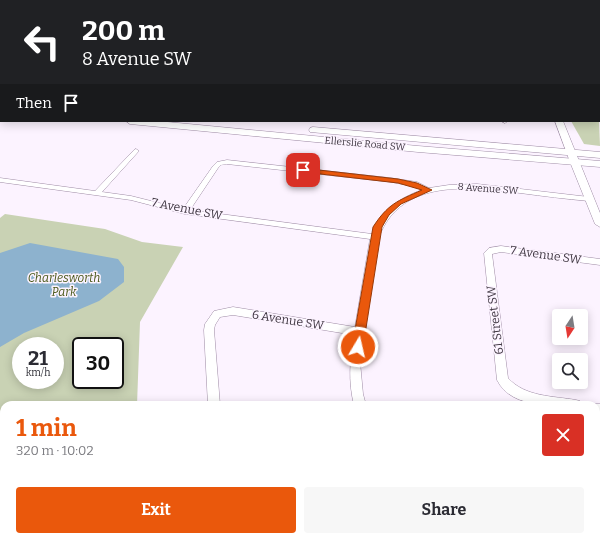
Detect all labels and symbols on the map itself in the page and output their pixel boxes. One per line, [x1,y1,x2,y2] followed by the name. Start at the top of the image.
[324,134,407,154] street label: Ellerslie Road SW
[286,153,320,187] pin
[457,181,520,197] street label: 8 Avenue SW
[150,195,224,223] street label: 7 Avenue SW
[509,243,583,267] street label: 7 Avenue SW
[28,271,100,299] park label: Charlesworth Park
[484,284,506,355] street label: 61 Street SW
[251,307,326,333] street label: 6 Avenue SW
[552,309,588,345] north arrow
[337,326,379,368] position arrow
[72,337,124,389] speed limit sign: 30

